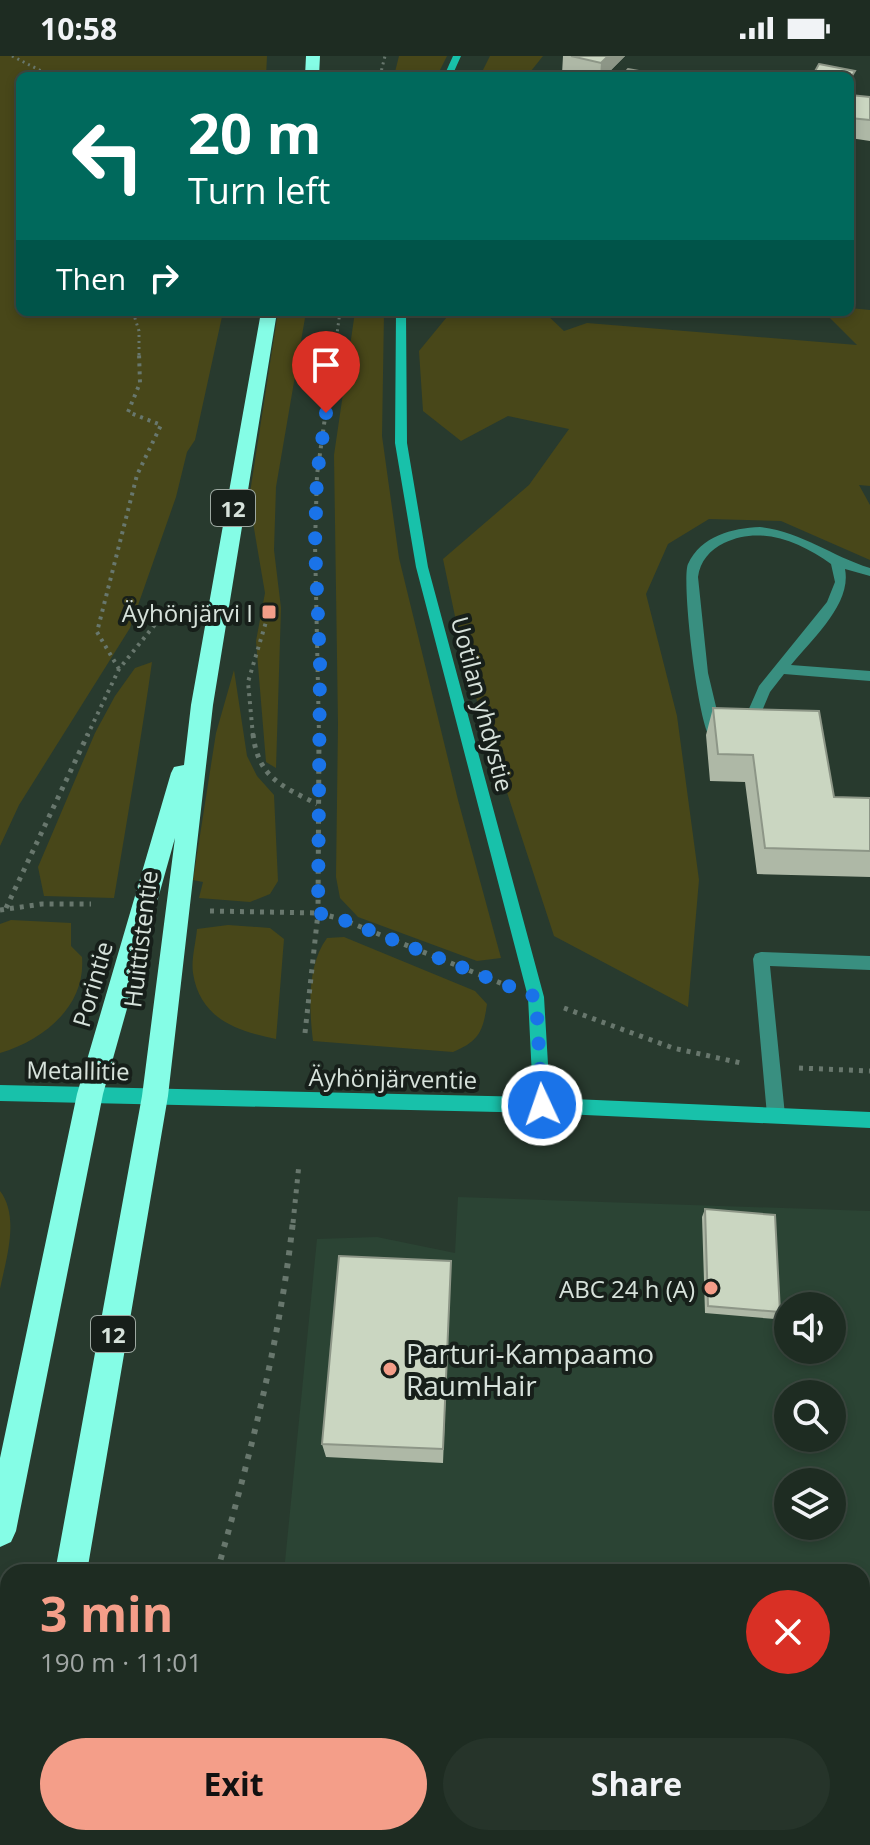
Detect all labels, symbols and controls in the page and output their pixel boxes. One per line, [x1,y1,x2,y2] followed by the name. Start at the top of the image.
[40,8,117,49] text: 10:58
[188,94,322,170] text: 20 m
[56,104,160,208] icon: left
[188,166,330,215] text: Turn left
[142,256,186,300] icon: right
[56,258,126,299] text: Then
[292,331,360,413] pin
[304,343,348,387] icon: arrive
[211,490,255,526] road number: 12
[122,596,253,629] place label: Äyhönjärvi I
[260,603,278,621] marker: Äyhönjärvi I
[444,613,522,795] street label: Uotilan yhdystie
[115,869,165,1009] street label: Huittistentie
[64,937,120,1031] street label: Porintie
[26,1053,130,1087] street label: Metallitie
[308,1060,478,1096] street label: Äyhönjärventie
[500,1063,584,1147] position arrow
[559,1272,695,1305] place label: ABC 24 h (A)
[702,1279,720,1297] marker: ABC 24 h (A)
[774,1292,846,1540] map controls
[774,1292,846,1364] button: sound
[91,1316,135,1352] road number: 12
[406,1334,654,1404] place label: Parturi-Kampaamo RaumHair
[381,1360,399,1378] marker: Parturi-Kampaamo RaumHair
[774,1380,846,1452] button: search
[774,1468,846,1540] button: layers
[40,1581,173,1646] text: 3 min
[746,1590,830,1674] button: close
[40,1644,202,1680] text: 190 m · 11:01
[40,1738,427,1830] button: Exit
[443,1738,830,1830] button: Share

